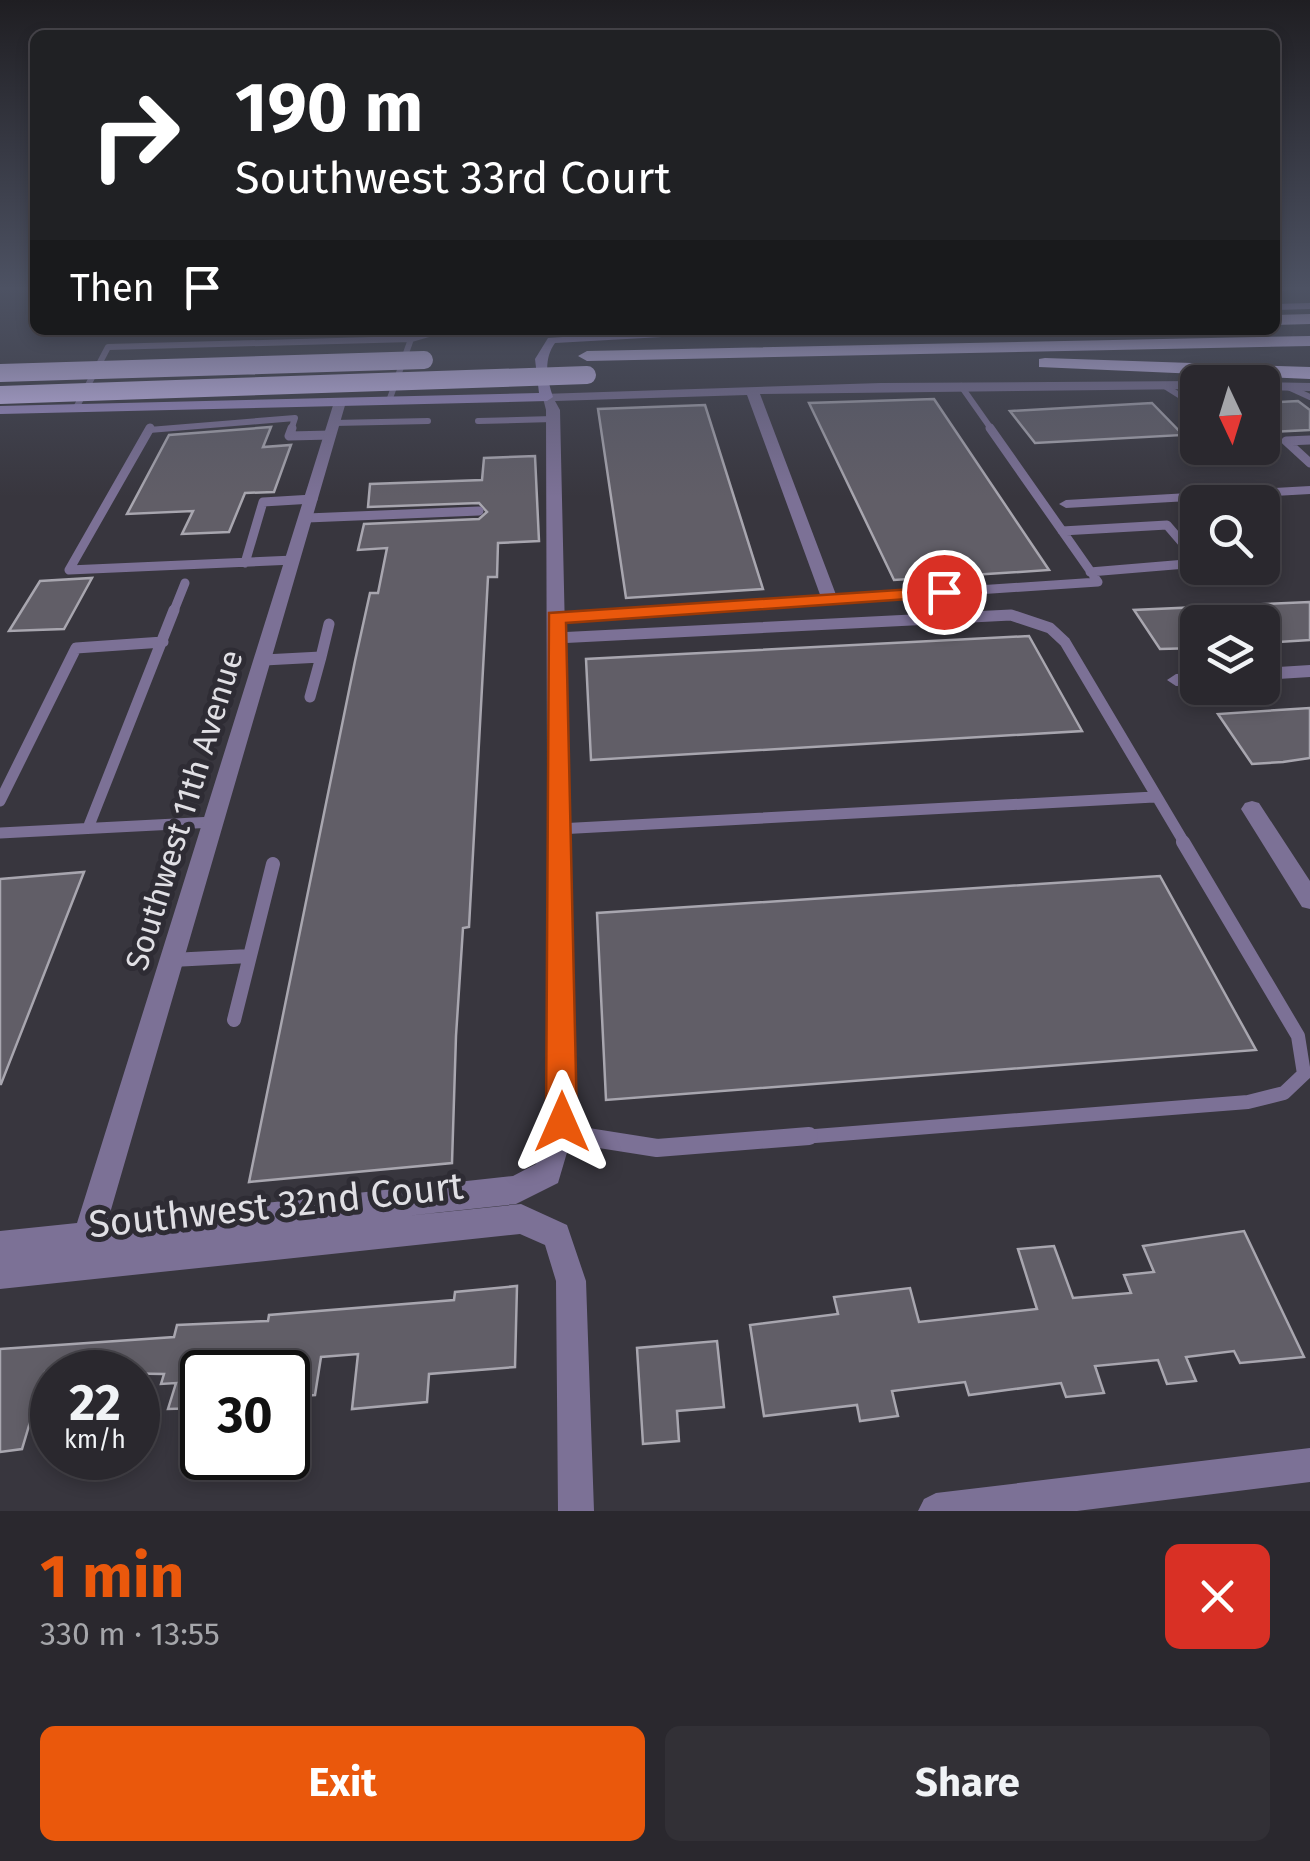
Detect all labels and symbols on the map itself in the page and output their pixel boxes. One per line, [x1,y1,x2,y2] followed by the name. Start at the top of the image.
[1180,365,1280,465] north arrow
[902,550,987,635] pin
[117,645,251,975] street label: Southwest 11th Avenue
[510,1070,614,1174] position arrow
[87,1162,466,1248] street label: Southwest 32nd Court
[180,1350,310,1480] speed limit sign: 30

